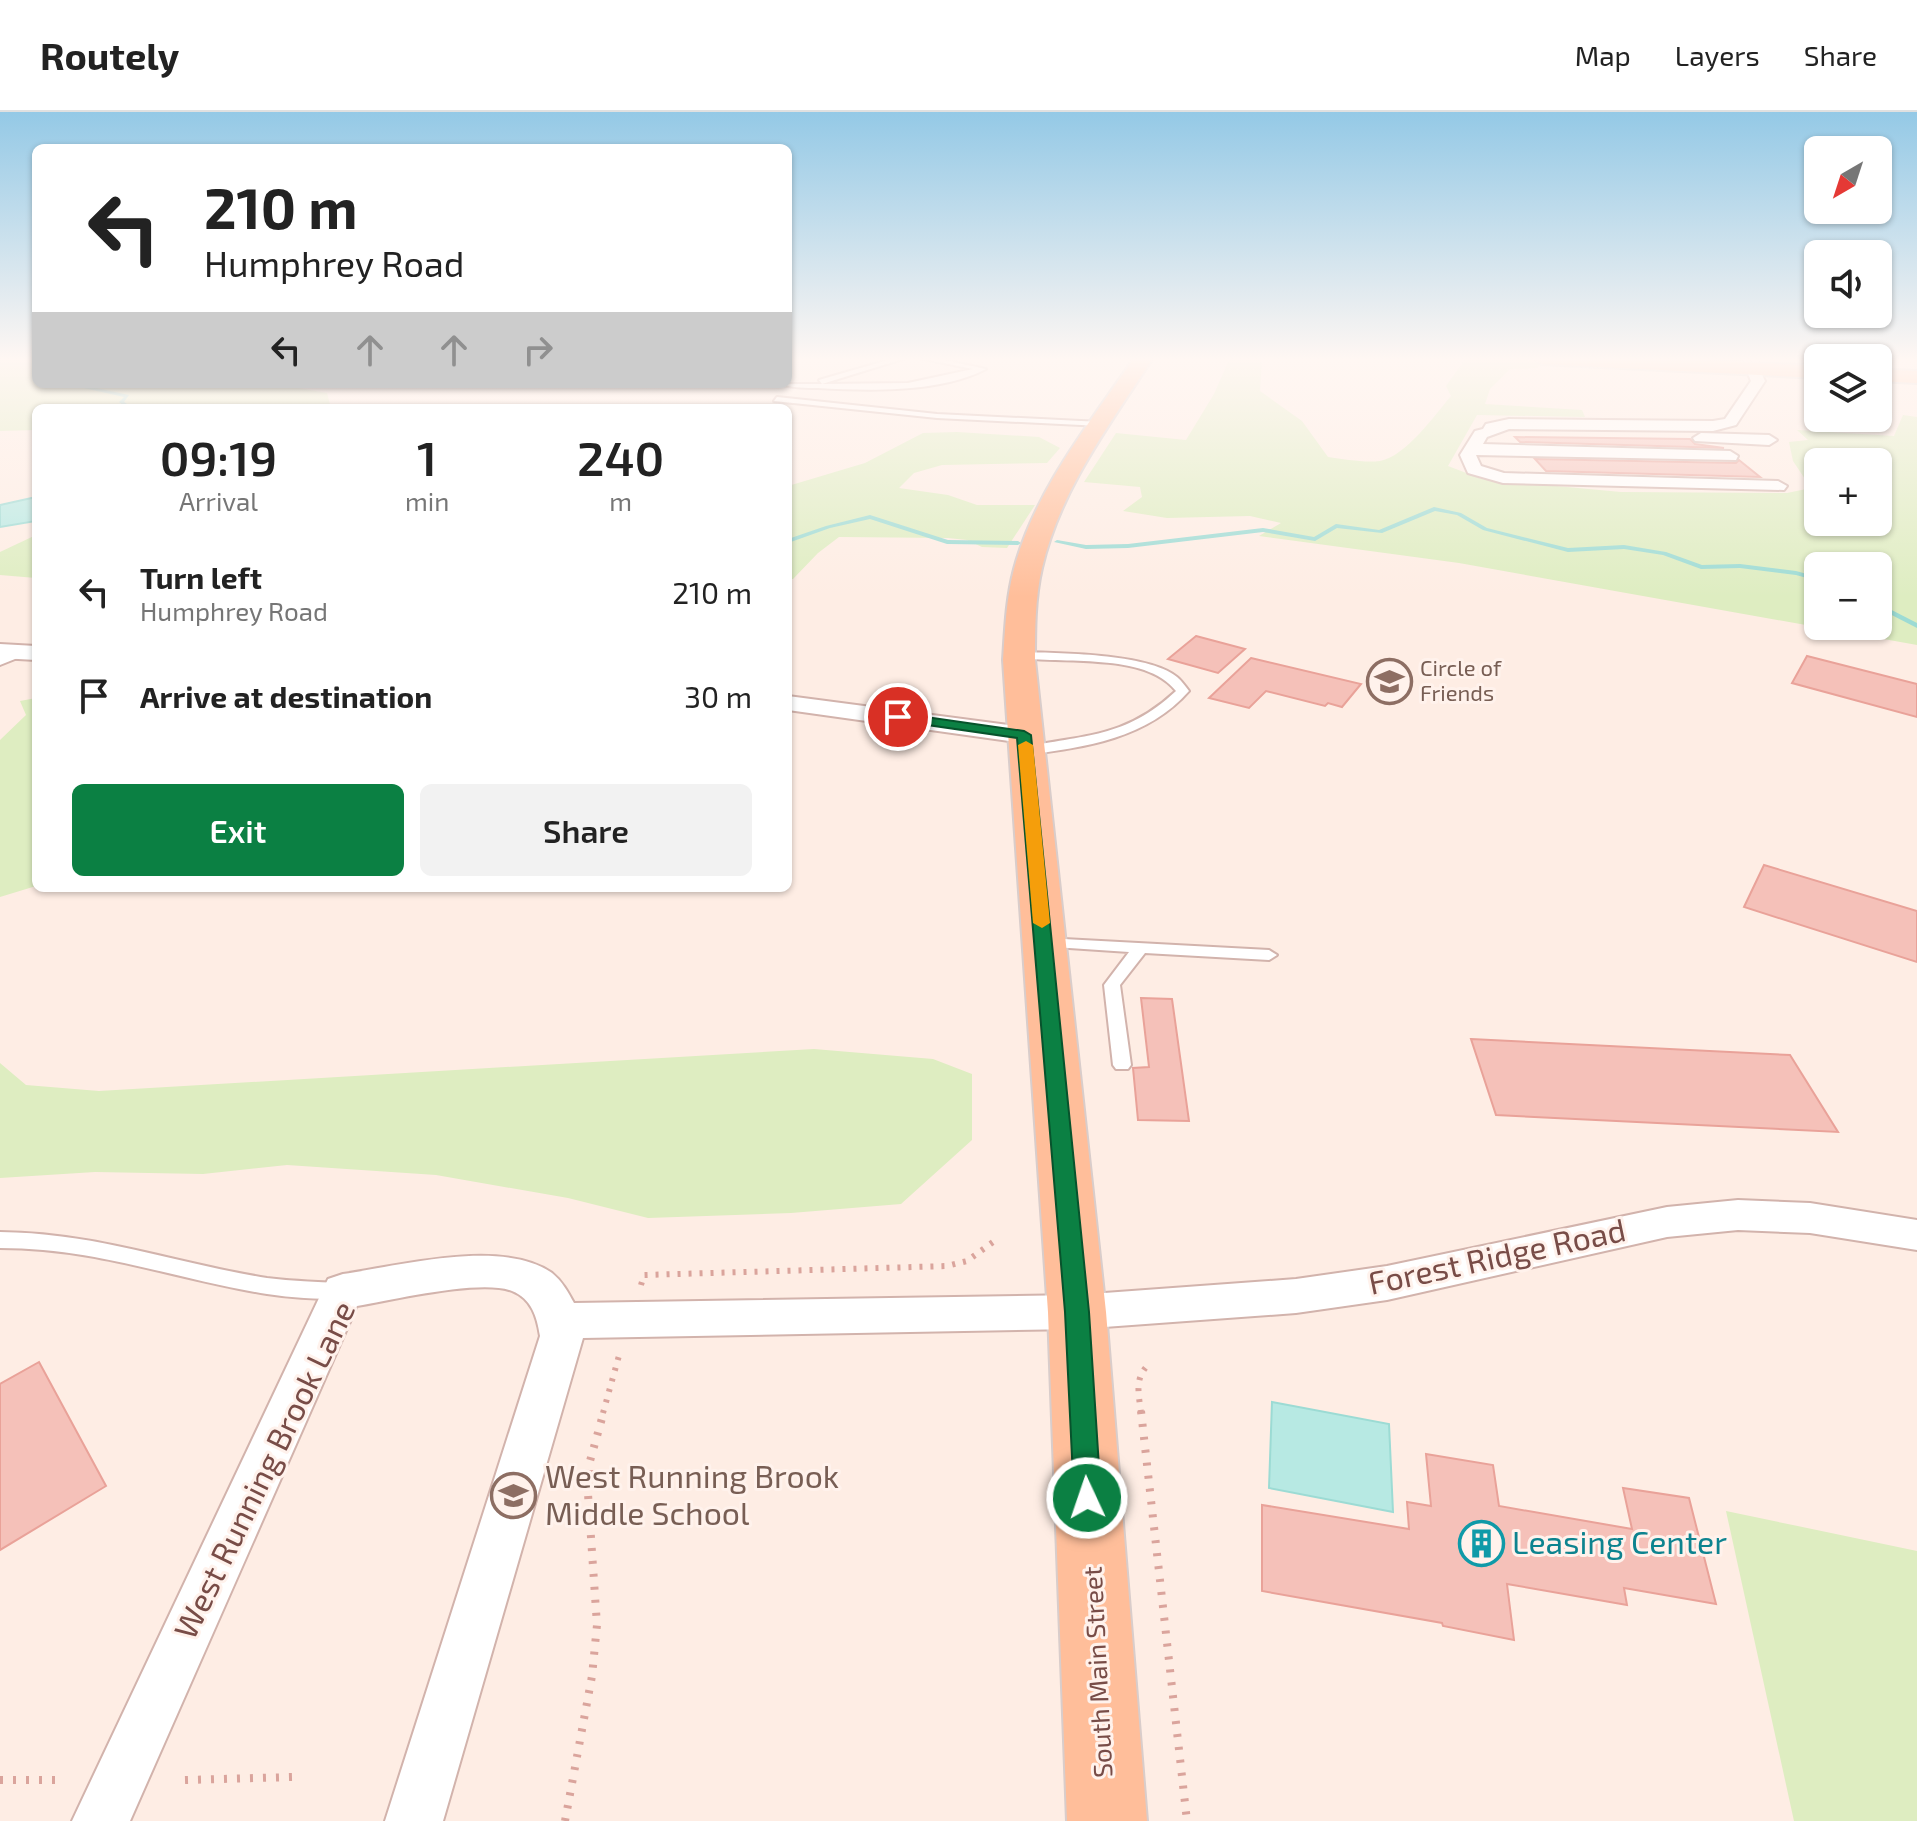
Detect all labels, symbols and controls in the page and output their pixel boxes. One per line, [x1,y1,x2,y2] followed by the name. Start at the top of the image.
[40,32,179,78] text: Routely
[1575,38,1631,72] text: Map
[1675,38,1760,72] text: Layers
[1804,38,1877,72] text: Share
[1804,136,1892,224] north arrow
[1804,136,1892,640] map controls
[204,173,358,240] text: 210 m
[72,176,176,280] icon: left
[1804,240,1892,328] button: sound
[204,241,464,284] text: Humphrey Road
[264,328,308,372] icon: left
[348,328,392,372] icon: ahead
[432,328,476,372] icon: ahead
[516,328,560,372] icon: right
[1804,344,1892,432] button: layers
[160,428,277,486] text: 09:19
[417,428,437,486] text: 1
[577,428,664,486] text: 240
[1804,448,1892,536] button: +
[179,485,258,516] text: Arrival
[405,485,449,516] text: min
[609,485,632,516] text: m
[1804,552,1892,640] button: −
[140,559,262,595] text: Turn left
[72,570,116,614] icon: left
[672,574,752,610] text: 210 m
[140,595,328,626] text: Humphrey Road
[1420,654,1502,705] place label: Circle of Friends
[1365,657,1413,705] school or university icon: Circle of Friends
[72,674,116,718] icon: arrive
[140,678,432,714] text: Arrive at destination
[684,678,752,714] text: 30 m
[864,683,932,751] pin
[876,695,920,739] icon: arrive
[72,784,404,876] button: Exit
[420,784,752,876] button: Share
[1365,1209,1629,1301] street label: Forest Ridge Road
[165,1294,362,1644] street label: West Running Brook Lane
[545,1456,839,1531] place label: West Running Brook Middle School
[1045,1456,1129,1540] position arrow
[490,1471,538,1519] school or university icon: West Running Brook Middle School
[1457,1519,1505,1567] building icon: Leasing Center
[1512,1522,1727,1560] place label: Leasing Center
[1075,1565,1118,1779] street label: South Main Street

